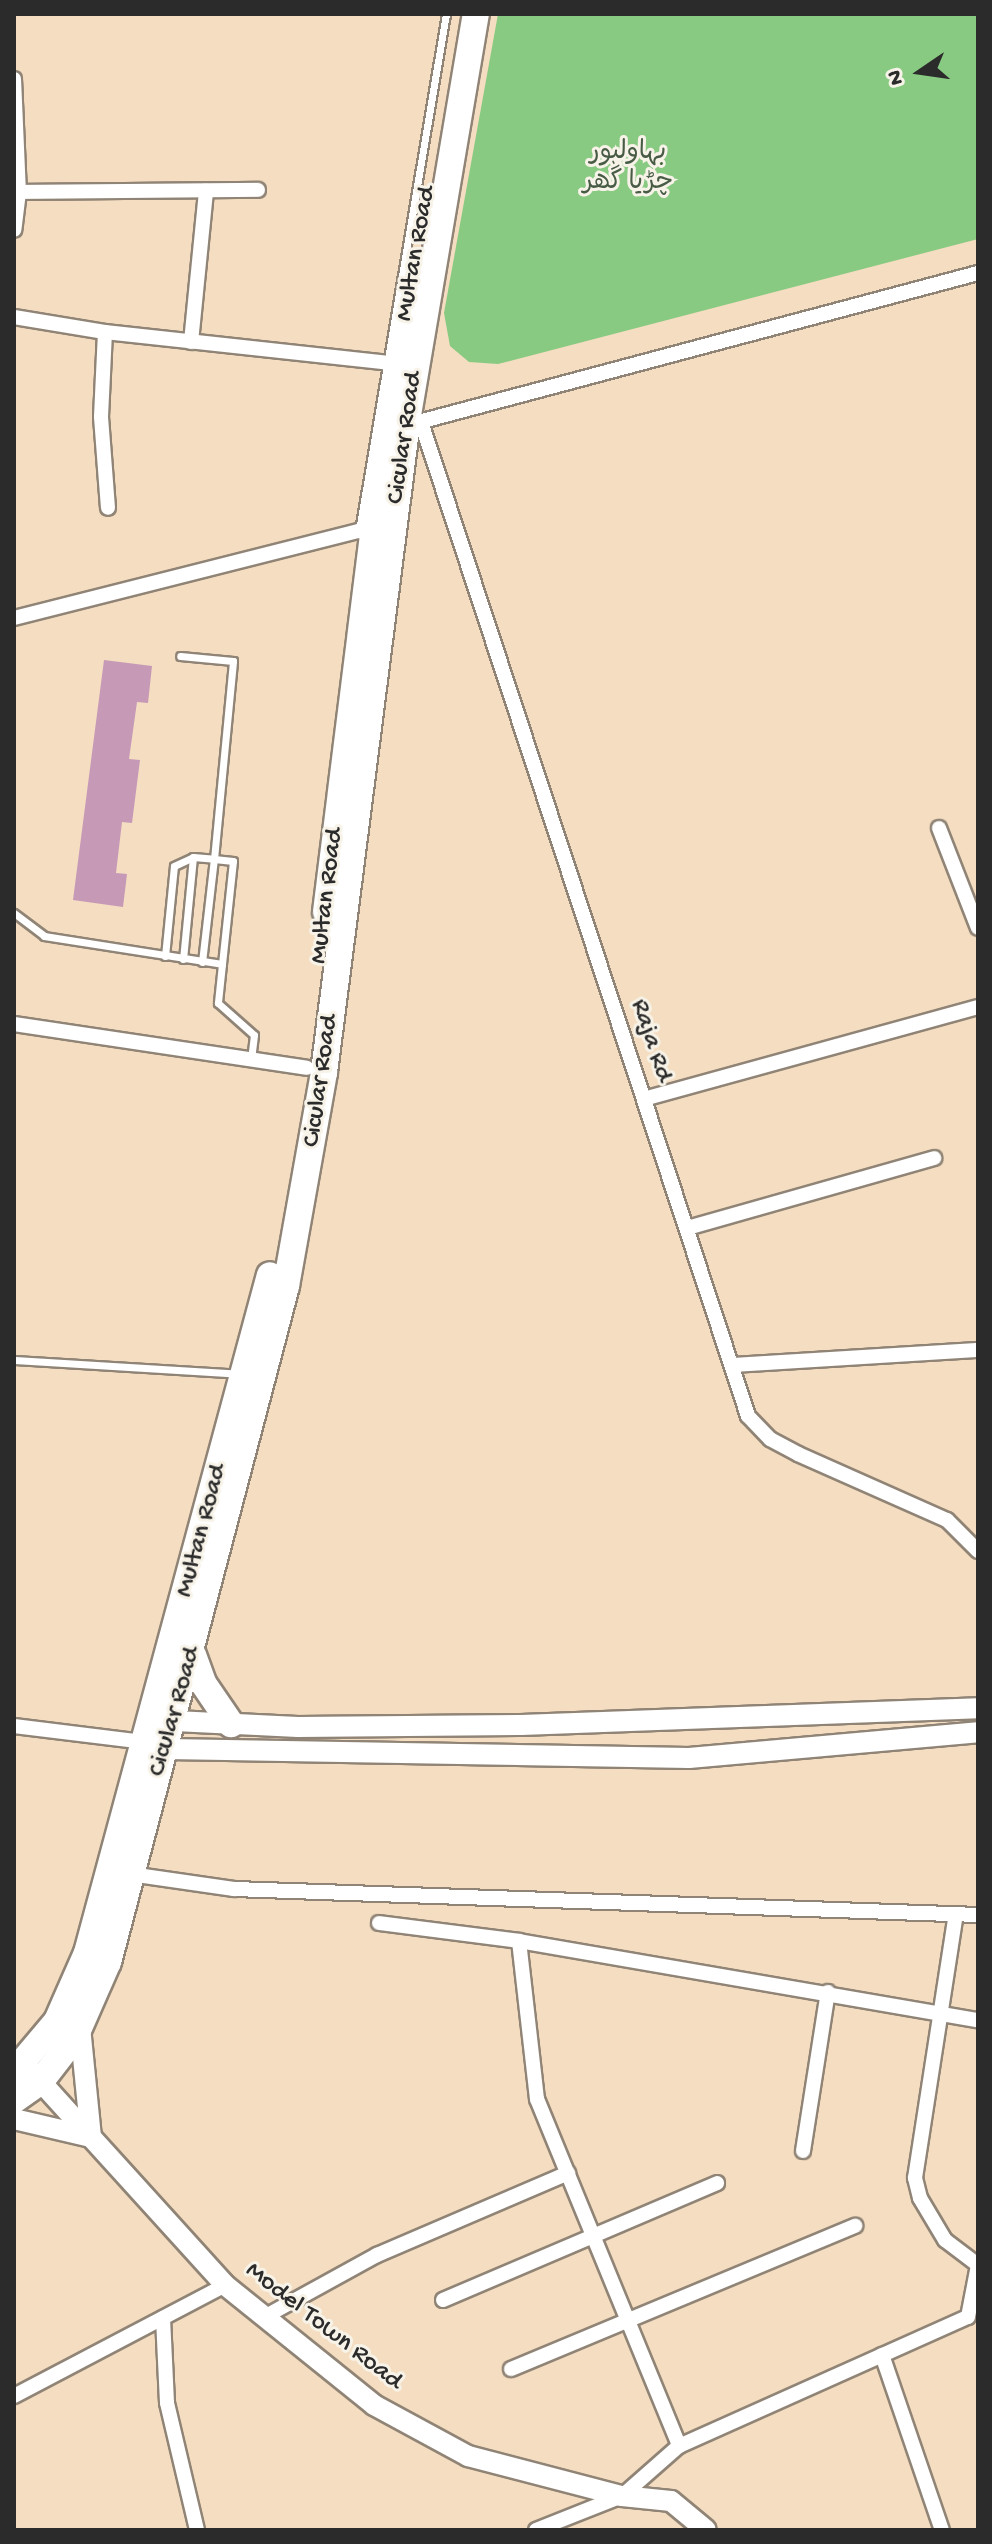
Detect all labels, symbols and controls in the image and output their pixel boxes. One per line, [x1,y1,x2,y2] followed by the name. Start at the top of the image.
[880,32,960,112] north arrow
[882,67,911,87] text: N
[583,138,673,200] park label: بہاولپور چڑیا گھر
[390,184,444,324] street label: Multan Road
[381,370,431,506] street label: Cicular Road
[304,826,352,966] street label: Multan Road
[622,996,678,1086] street label: Raja Rd
[297,1013,347,1149] street label: Cicular Road
[170,1461,236,1601] street label: Multan Road
[143,1644,209,1780] street label: Cicular Road
[238,2256,408,2398] street label: Model Town Road

